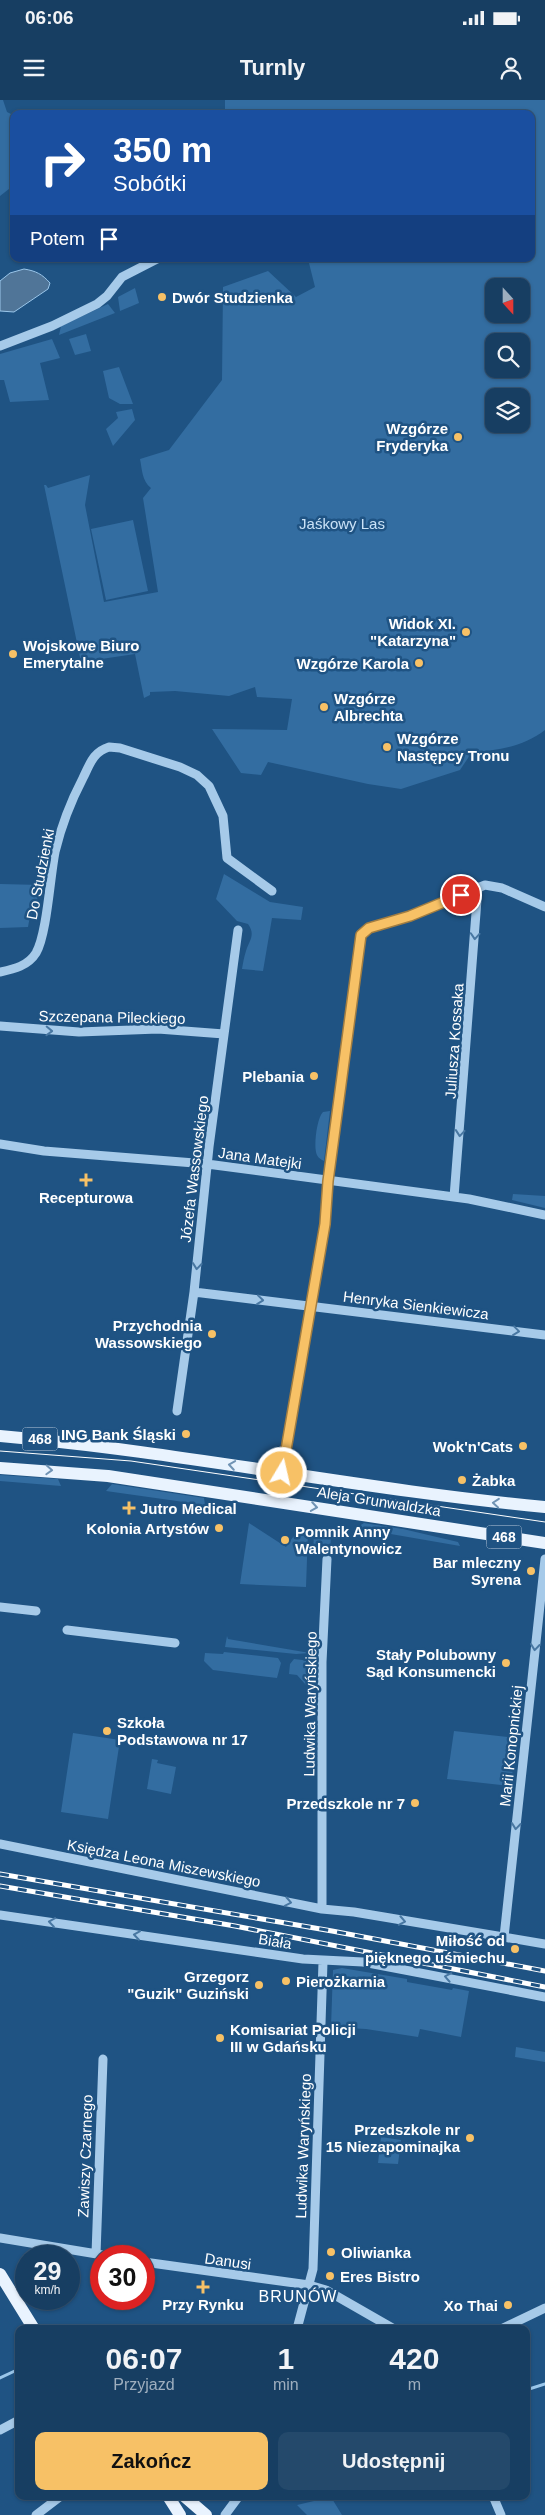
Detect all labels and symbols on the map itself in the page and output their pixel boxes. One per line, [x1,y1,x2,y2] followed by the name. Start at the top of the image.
[485,278,530,322] north arrow
[172,289,294,306] place label: Dwór Studzienka
[156,291,168,303] marker: Dwór Studzienka
[376,420,449,454] place label: Wzgórze Fryderyka
[452,431,464,443] marker: Wzgórze Fryderyka
[299,515,385,532] park label: Jaśkowy Las
[370,615,456,649] place label: Widok XI. "Katarzyna"
[460,626,472,638] marker: Widok XI. "Katarzyna"
[23,637,139,671] place label: Wojskowe Biuro Emerytalne
[7,648,19,660] marker: Wojskowe Biuro Emerytalne
[296,655,410,672] place label: Wzgórze Karola
[413,657,425,669] marker: Wzgórze Karola
[334,690,404,724] place label: Wzgórze Albrechta
[318,701,330,713] marker: Wzgórze Albrechta
[397,730,510,764] place label: Wzgórze Następcy Tronu
[381,741,393,753] marker: Wzgórze Następcy Tronu
[23,827,57,921] street label: Do Studzienki
[440,874,482,916] pin
[470,932,481,940] one-way arrow
[441,982,467,1099] street label: Juliusza Kossaka
[38,1007,186,1027] street label: Szczepana Pileckiego
[45,1026,53,1036] one-way arrow
[242,1068,305,1085] place label: Plebania
[308,1070,320,1082] marker: Plebania
[177,1095,211,1243] street label: Józefa Wassowskiego
[455,1129,466,1137] one-way arrow
[217,1144,303,1172] street label: Jana Matejki
[80,1174,92,1186] marker: Recepturowa
[39,1189,134,1206] place label: Recepturowa
[192,1262,203,1270] one-way arrow
[342,1288,491,1322] street label: Henryka Sienkiewicza
[256,1294,264,1305] one-way arrow
[95,1317,203,1351] place label: Przychodnia Wassowskiego
[512,1325,520,1336] one-way arrow
[206,1328,218,1340] marker: Przychodnia Wassowskiego
[61,1426,176,1443] place label: ING Bank Śląski
[22,1428,58,1450] road number: 468
[180,1428,192,1440] marker: ING Bank Śląski
[433,1438,513,1455] place label: Wok'n'Cats
[517,1440,529,1452] marker: Wok'n'Cats
[255,1446,307,1498] position arrow
[227,1461,236,1471] one-way arrow
[45,1465,53,1476] one-way arrow
[472,1472,516,1489] place label: Żabka
[456,1474,468,1486] marker: Żabka
[316,1483,443,1519] street label: Aleja Grunwaldzka
[492,1498,500,1509] one-way arrow
[140,1500,237,1517] place label: Jutro Medical
[122,1501,136,1515] marker: Jutro Medical
[309,1502,318,1512] one-way arrow
[86,1520,209,1537] place label: Kolonia Artystów
[213,1522,225,1534] marker: Kolonia Artystów
[295,1523,402,1557] place label: Pomnik Anny Walentynowicz
[486,1525,522,1548] road number: 468
[279,1534,291,1546] marker: Pomnik Anny Walentynowicz
[433,1554,522,1588] place label: Bar mleczny Syrena
[525,1565,537,1577] marker: Bar mleczny Syrena
[300,1631,320,1777] street label: Ludwika Waryńskiego
[530,1643,541,1651] one-way arrow
[366,1646,497,1680] place label: Stały Polubowny Sąd Konsumencki
[500,1657,512,1669] marker: Stały Polubowny Sąd Konsumencki
[496,1685,526,1807] street label: Marii Konopnickiej
[117,1714,248,1748] place label: Szkoła Podstawowa nr 17
[101,1725,113,1737] marker: Szkoła Podstawowa nr 17
[287,1795,405,1812] place label: Przedszkole nr 7
[409,1797,421,1809] marker: Przedszkole nr 7
[511,1822,522,1830] one-way arrow
[66,1836,262,1890] street label: Księdza Leona Miszewskiego
[284,1896,293,1907] one-way arrow
[397,1915,406,1925] one-way arrow
[48,1918,57,1928] one-way arrow
[133,1930,141,1941] one-way arrow
[257,1930,293,1952] street label: Biała
[365,1932,505,1966] place label: Miłość od pięknego uśmiechu
[509,1943,521,1955] marker: Miłość od pięknego uśmiechu
[127,1968,249,2002] place label: Grzegorz "Guzik" Guziński
[296,1973,386,1990] place label: Pierożkarnia
[444,1973,453,1983] one-way arrow
[280,1975,292,1987] marker: Pierożkarnia
[253,1979,265,1991] marker: Grzegorz "Guzik" Guziński
[230,2021,356,2055] place label: Komisariat Policji III w Gdańsku
[214,2032,226,2044] marker: Komisariat Policji III w Gdańsku
[292,2073,314,2219] street label: Ludwika Waryńskiego
[74,2094,96,2218] street label: Zawiszy Czarnego
[326,2121,461,2155] place label: Przedszkole nr 15 Niezapominajka
[464,2132,476,2144] marker: Przedszkole nr 15 Niezapominajka
[341,2244,412,2261] place label: Oliwianka
[90,2245,155,2310] speed limit sign: 30
[325,2246,337,2258] marker: Oliwianka
[204,2249,252,2273] street label: Danusi
[340,2268,420,2285] place label: Eres Bistro
[324,2270,336,2282] marker: Eres Bistro
[197,2281,209,2293] marker: Przy Rynku
[259,2287,337,2305] district label: BRUNÓW
[162,2296,244,2313] place label: Przy Rynku
[444,2297,498,2314] place label: Xo Thai
[502,2299,514,2311] marker: Xo Thai

